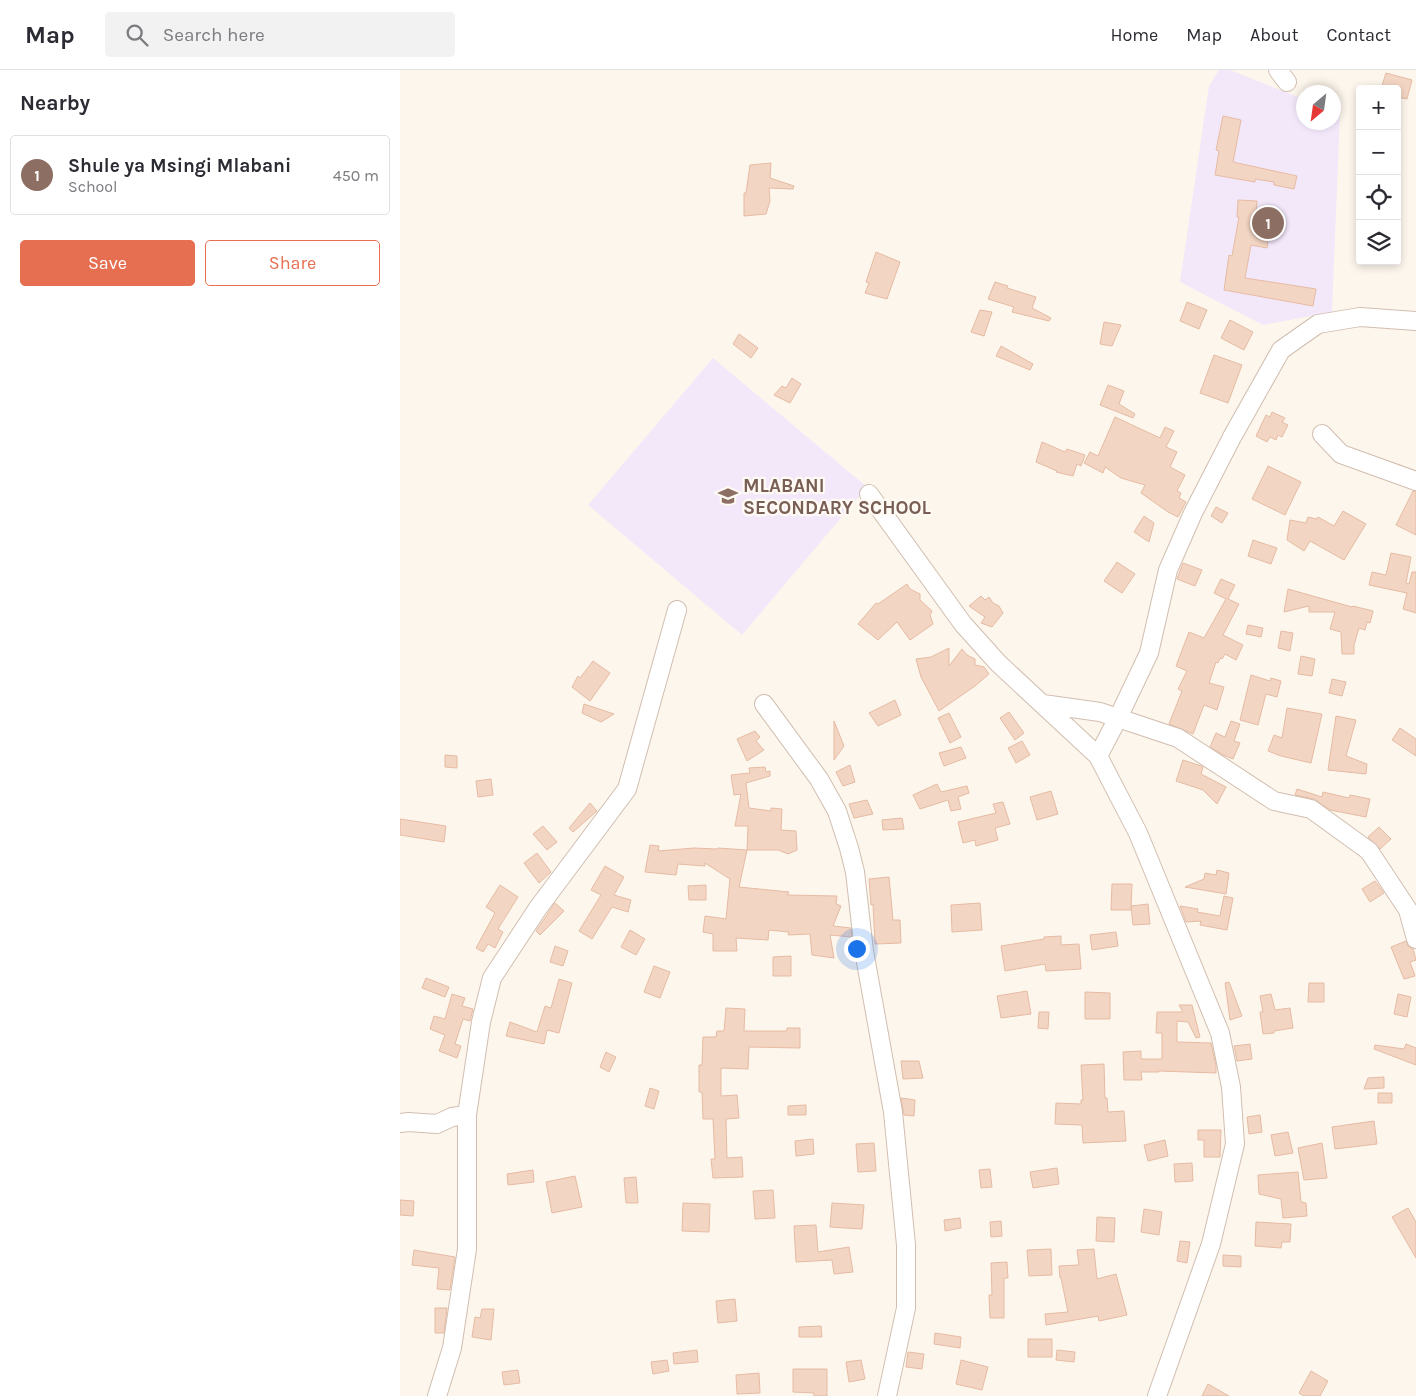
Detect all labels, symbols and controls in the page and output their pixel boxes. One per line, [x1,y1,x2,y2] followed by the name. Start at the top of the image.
[105,12,455,57] search box
[25,21,75,49] text: Map
[123,21,151,49] icon: search
[163,24,265,46] text: Search here
[1110,24,1158,46] text: Home
[1186,24,1222,46] text: Map
[1250,24,1299,46] text: About
[1327,24,1391,46] text: Contact
[1296,85,1341,130] north arrow
[1356,85,1401,265] map controls
[1356,85,1401,130] button: +
[20,91,90,115] text: Nearby
[1356,130,1401,175] button: −
[68,155,291,177] text: Shule ya Msingi Mlabani
[34,166,40,185] text: 1
[333,166,379,185] text: 450 m
[1356,175,1401,220] button: locate
[68,177,118,196] text: School
[1252,204,1284,242] pin: 1
[1356,220,1401,265] button: layers
[20,240,195,286] button: Save
[205,240,380,286] button: Share
[743,475,931,519] place label: MLABANI SECONDARY SCHOOL
[717,485,739,507] school or university icon: MLABANI SECONDARY SCHOOL
[844,936,870,962] your location

